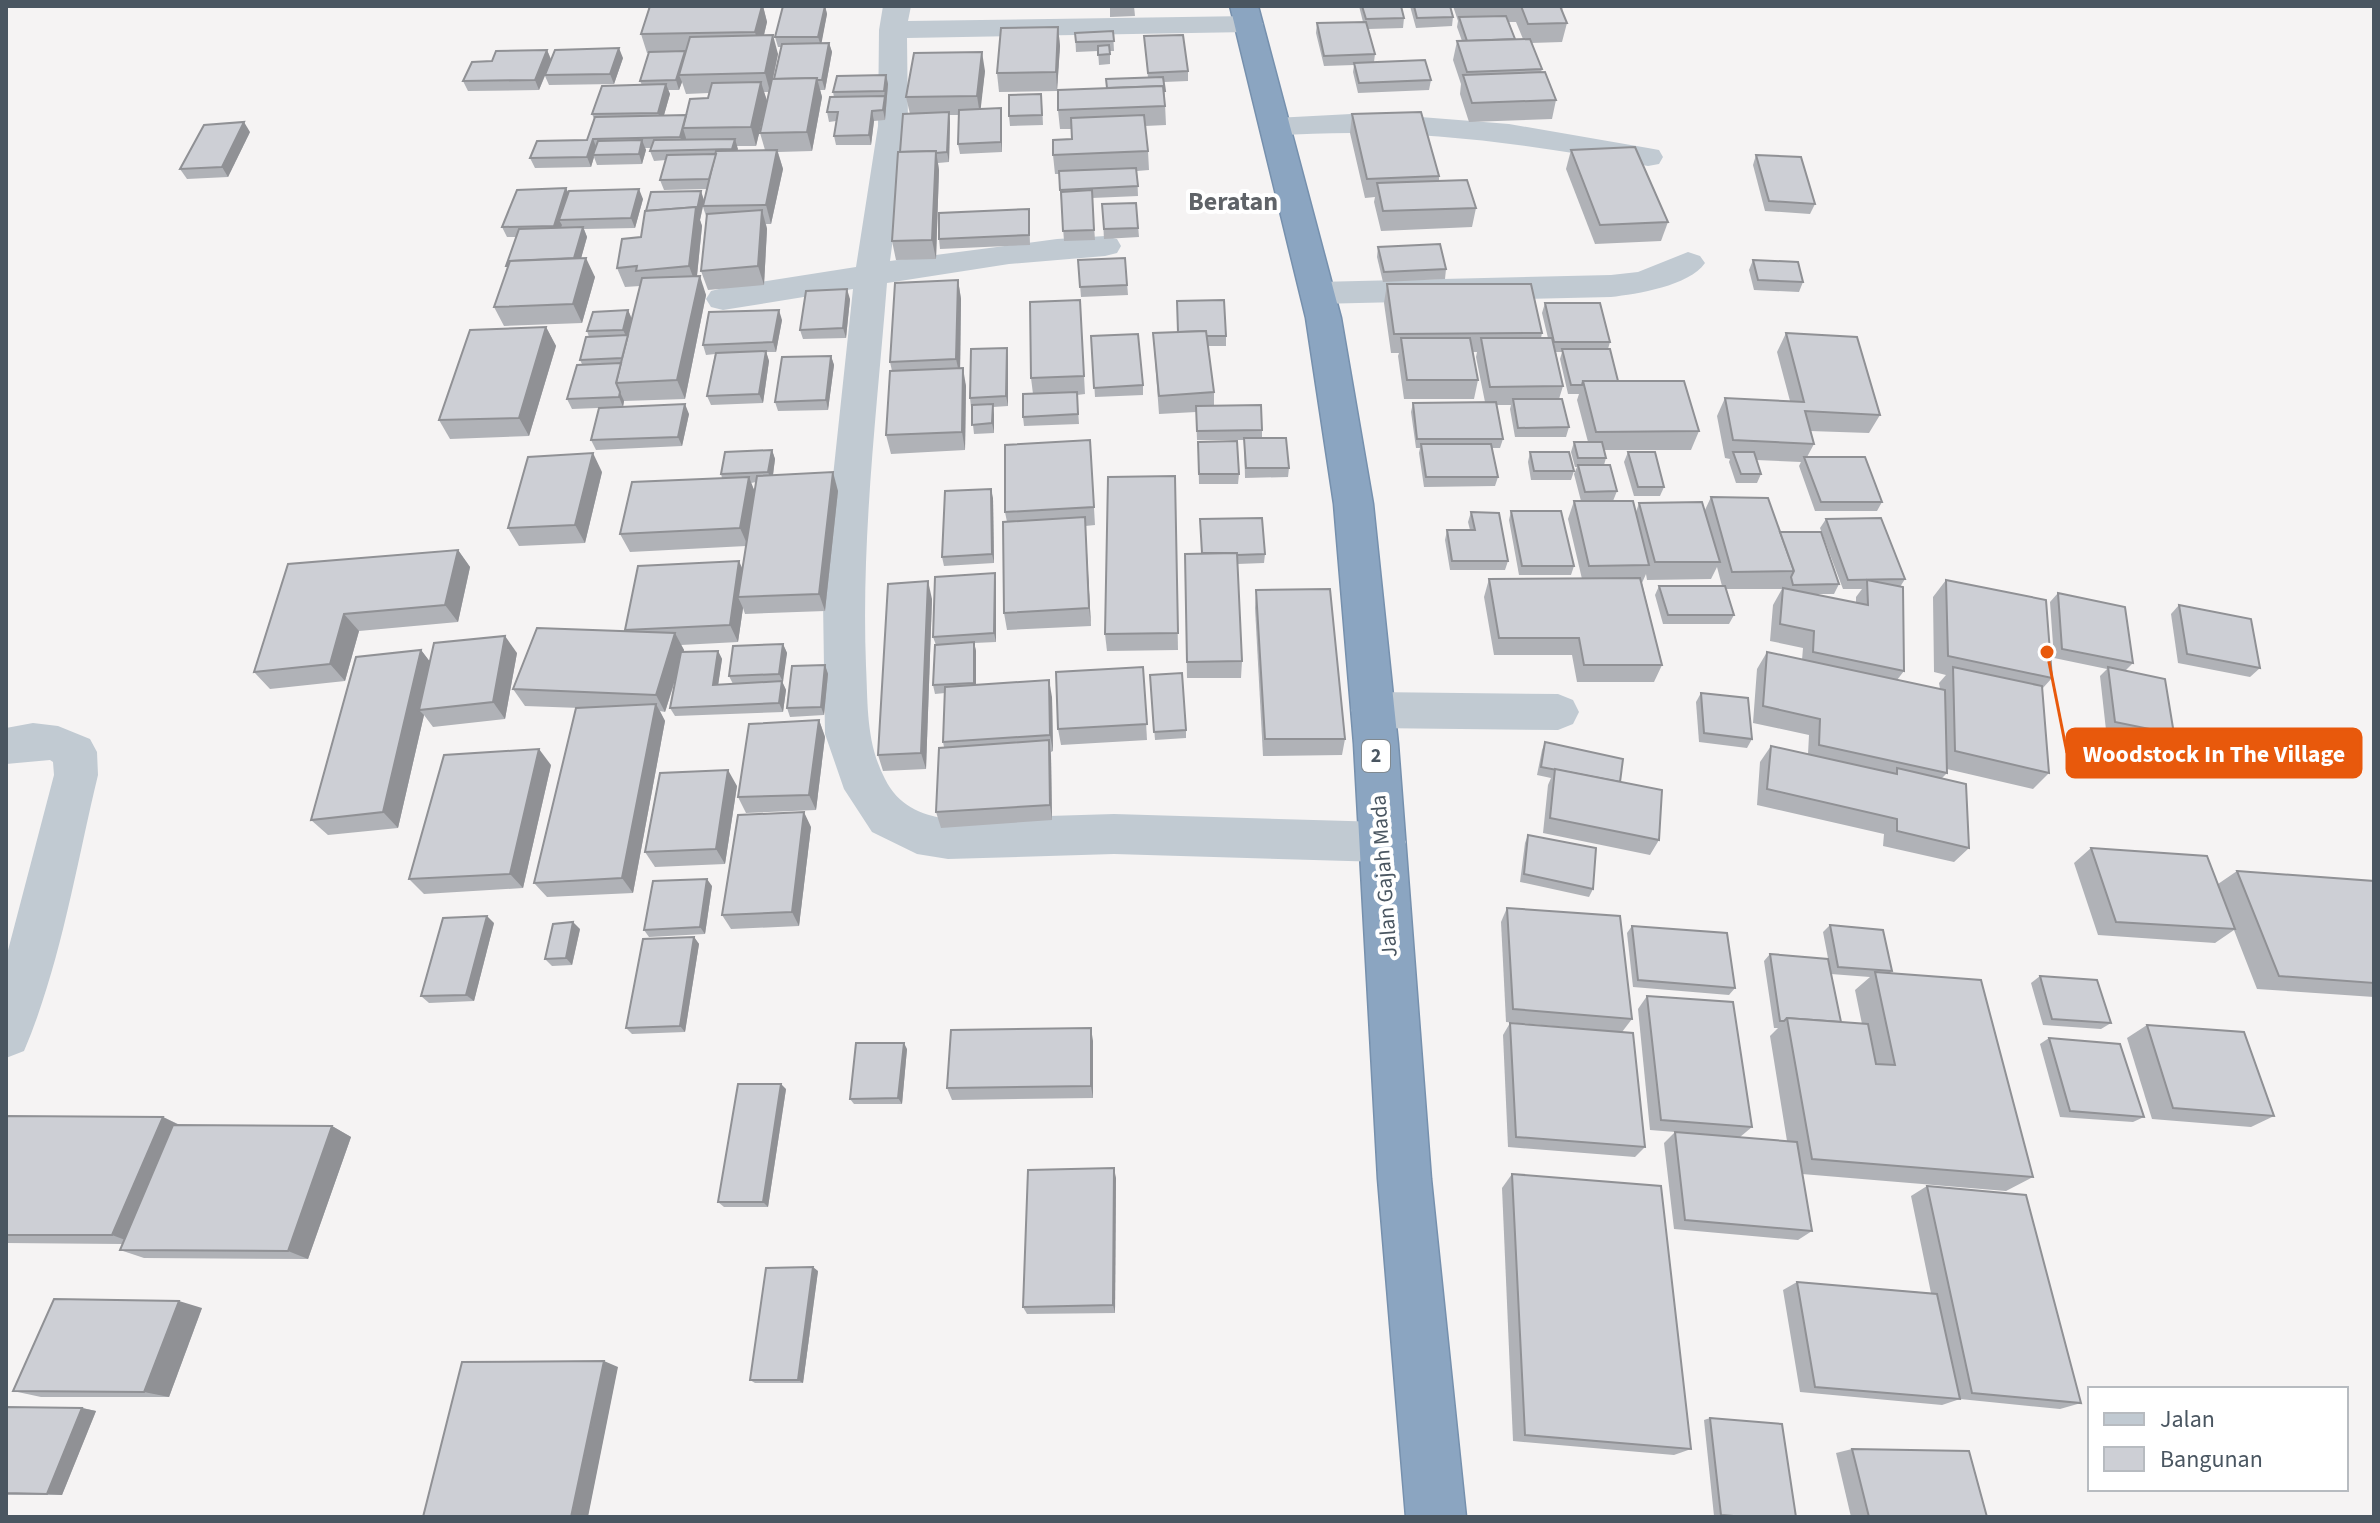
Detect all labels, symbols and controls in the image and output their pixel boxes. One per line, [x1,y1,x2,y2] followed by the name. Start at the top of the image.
[1188,183,1278,220] district label: Beratan
[2067,729,2361,777] callout: Woodstock In The Village
[2083,737,2345,772] text: Woodstock In The Village
[1362,740,1390,772] road number: 2
[1362,794,1406,958] street label: Jalan Gajah Mada
[2088,1387,2348,1491] legend
[2160,1402,2215,1437] text: Jalan
[2160,1442,2263,1477] text: Bangunan

